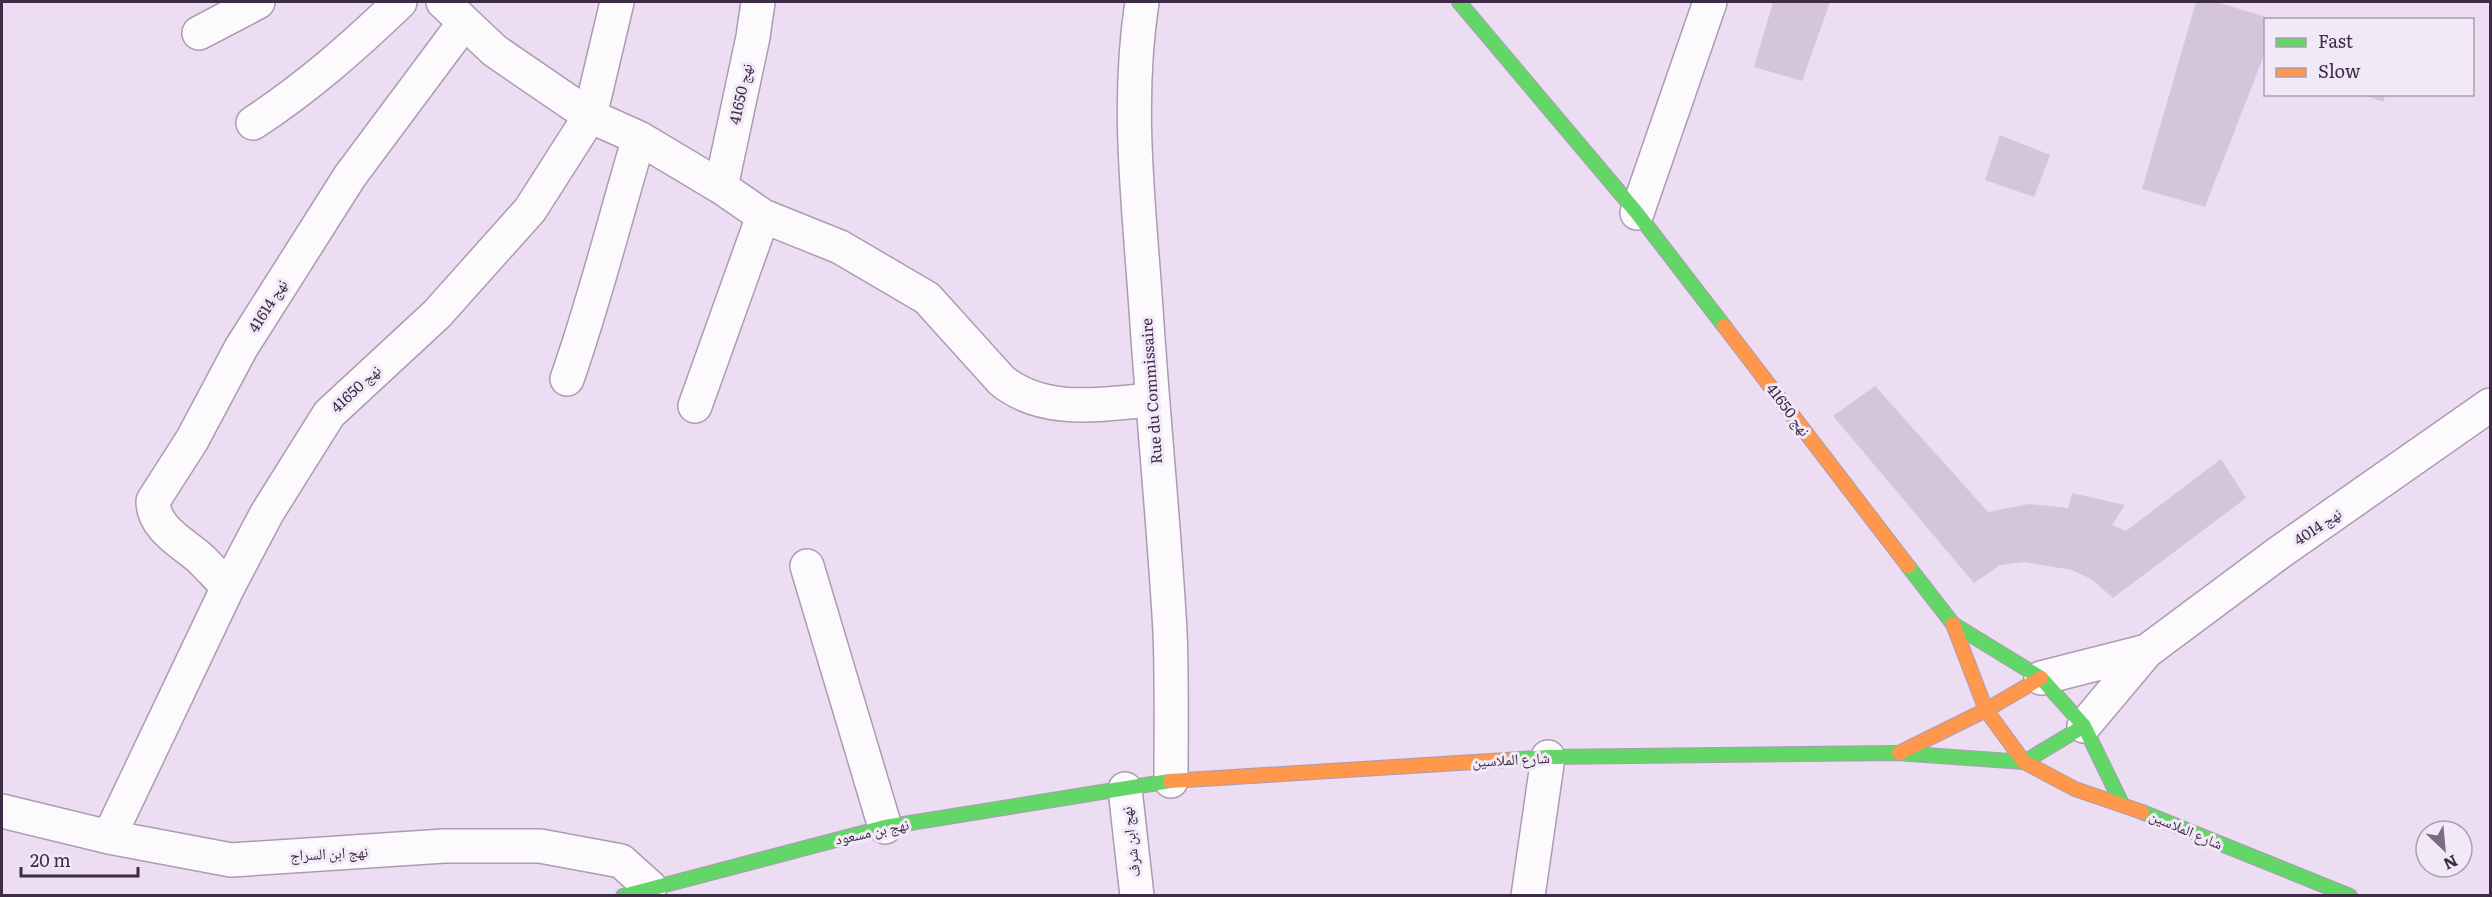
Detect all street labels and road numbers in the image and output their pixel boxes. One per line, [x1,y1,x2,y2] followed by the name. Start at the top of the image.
[722,61,757,126] street label: نهج 41650
[241,274,292,336] street label: نهج 41614
[1134,317,1167,465] street label: Rue du Commissaire
[325,358,385,417] street label: نهج 41650
[1761,378,1817,441] street label: نهج 41650
[2289,501,2346,550] street label: نهج 4014
[1472,745,1550,772] street label: شارع الملاسين
[2146,803,2227,854] street label: شارع الملاسين
[1114,806,1145,879] street label: نهج ابن شرف
[833,811,911,850] street label: نهج بن مسعود
[289,839,369,866] street label: نهج ابن السراج

